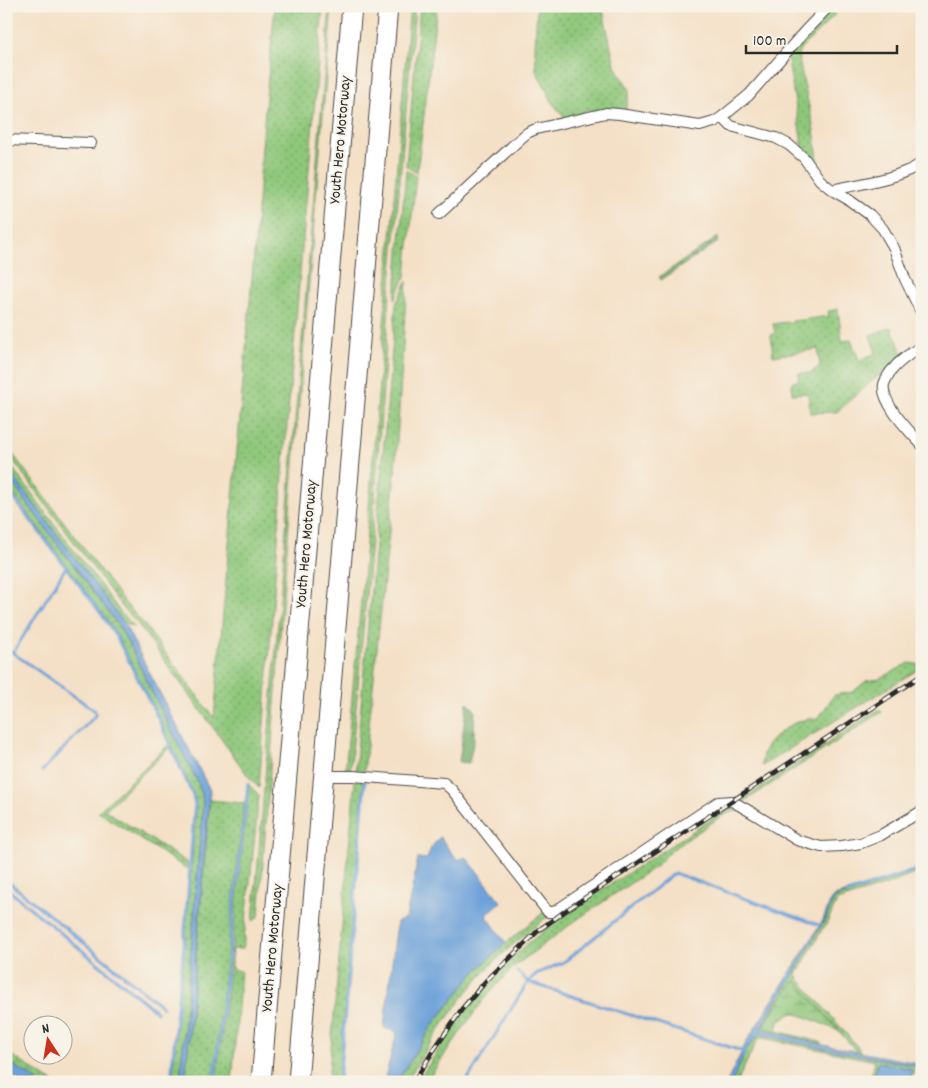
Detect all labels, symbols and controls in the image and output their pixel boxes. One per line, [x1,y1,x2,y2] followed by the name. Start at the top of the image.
[746,22,897,54] scale bar
[753,31,786,53] text: 100 m
[324,74,358,205] street label: Youth Hero Motorway
[290,478,324,609] street label: Youth Hero Motorway
[256,882,290,1013] street label: Youth Hero Motorway
[22,1016,72,1066] north arrow
[40,1019,51,1040] text: N

